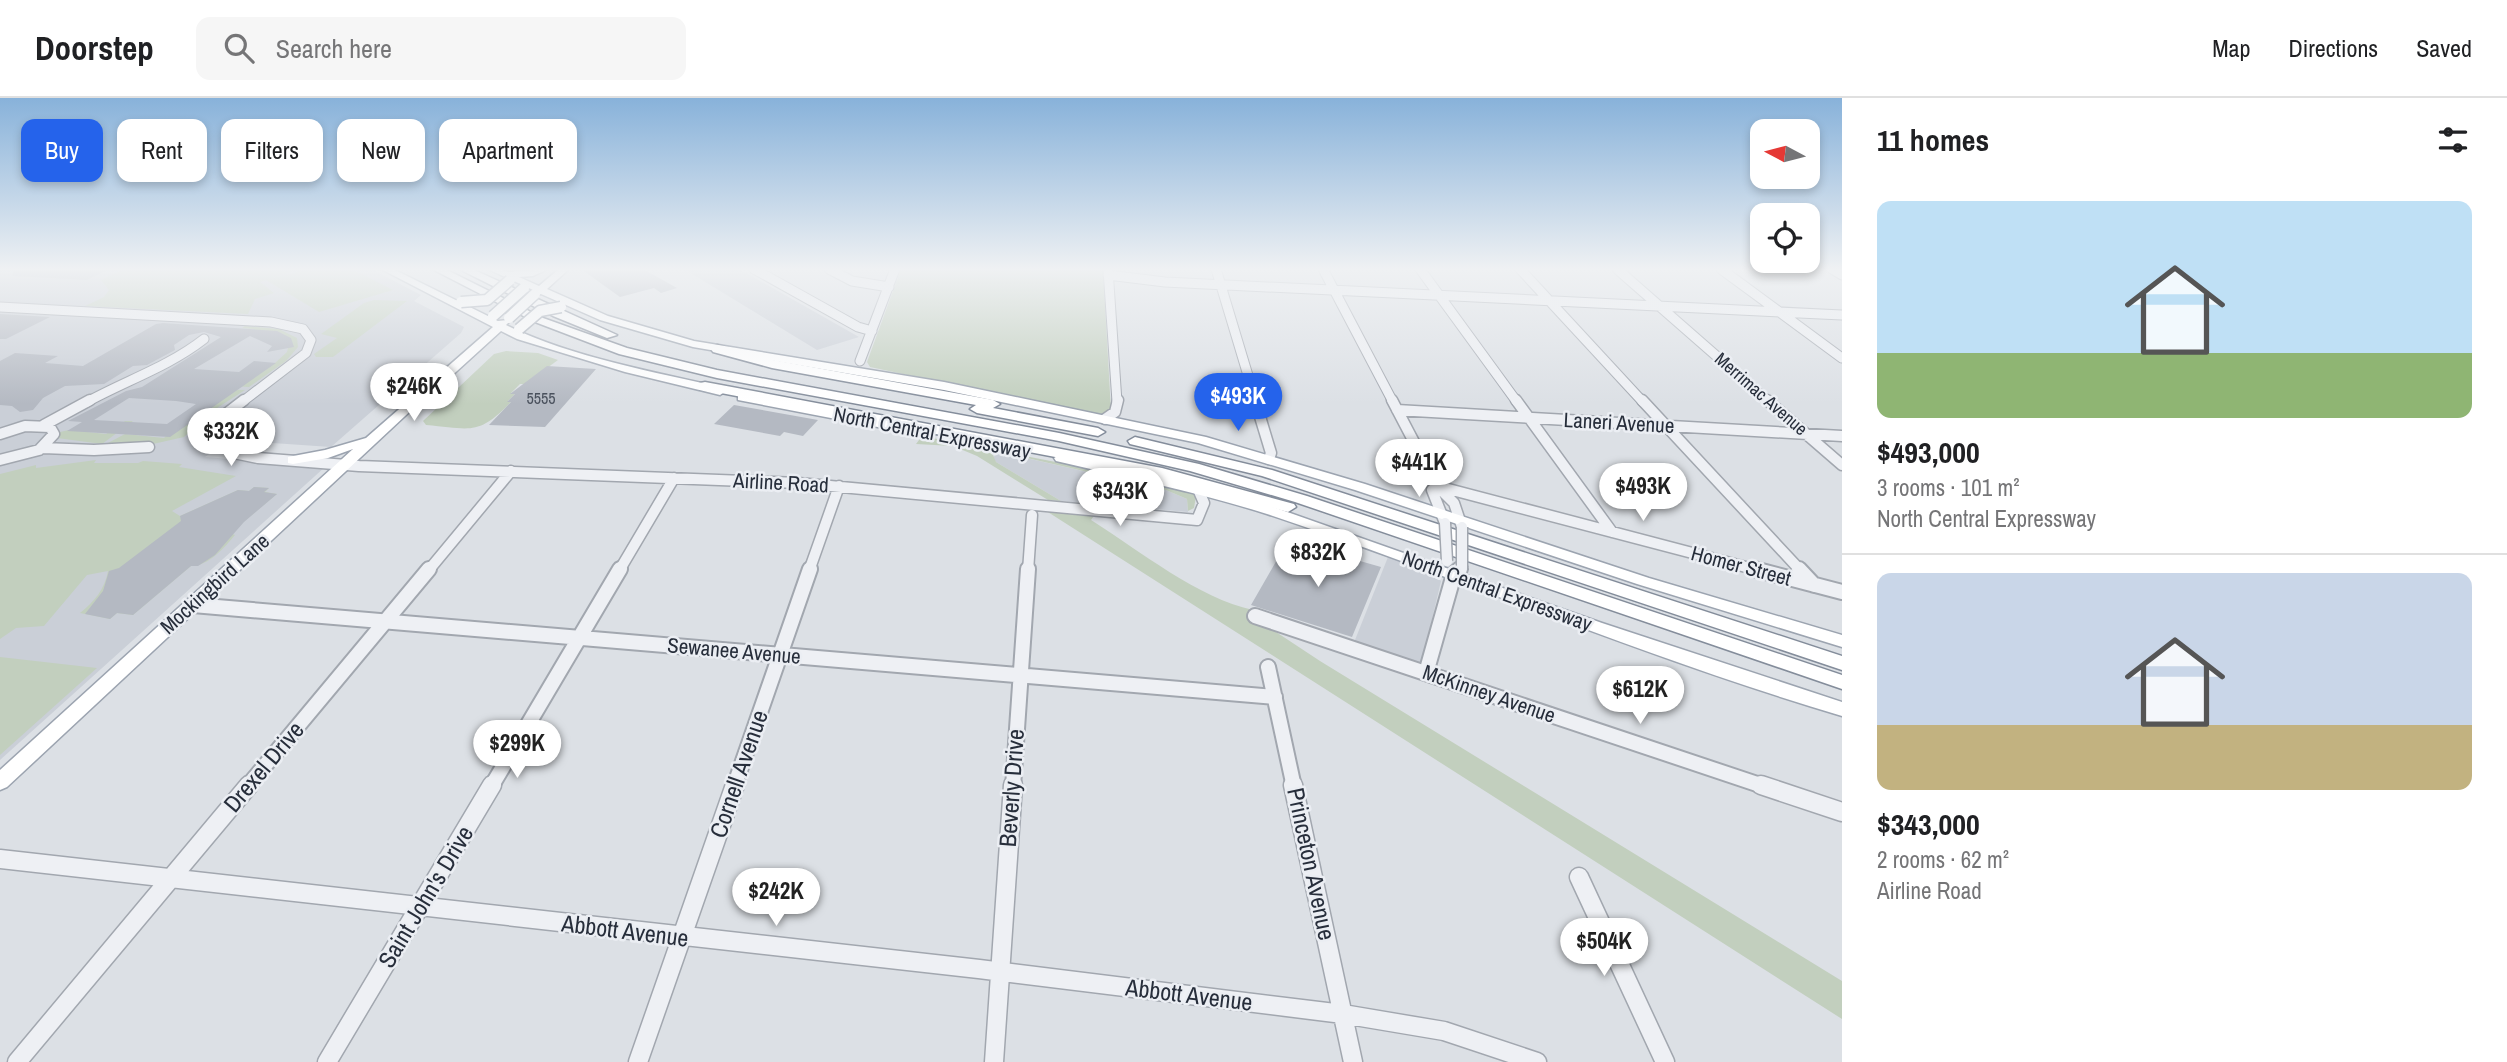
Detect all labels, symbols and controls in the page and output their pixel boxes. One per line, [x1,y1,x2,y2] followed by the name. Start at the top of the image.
[196,17,686,80] search box
[35,26,154,70] text: Doorstep
[220,29,258,67] icon: search
[276,31,392,66] text: Search here
[2212,32,2250,64] text: Map
[2288,32,2378,64] text: Directions
[2416,32,2472,64] text: Saved
[21,119,103,182] chip: Buy
[117,119,207,182] chip: Rent
[221,119,323,182] chip: Filters
[337,119,425,182] chip: New
[439,119,577,182] chip: Apartment
[1750,119,1820,189] north arrow
[1750,119,1820,273] map controls
[1877,120,1989,160] text: 11 homes
[2434,121,2472,159] icon: filters
[1750,203,1820,273] button: locate
[2112,247,2238,373] icon: home
[1710,346,1813,441] street label: Merrimac Avenue
[365,364,463,423] pin: $246K
[386,370,442,401] text: $246K
[1189,374,1287,433] pin: $493K
[1210,380,1266,411] text: $493K
[526,387,556,409] house number: 5555
[831,399,1033,466] street label: North Central Expressway
[1563,405,1675,440] street label: Laneri Avenue
[182,408,280,468] pin: $332K
[203,415,259,446] text: $332K
[1877,432,1980,472] text: $493,000
[1370,440,1468,499] pin: $441K
[1391,446,1447,477] text: $441K
[1594,464,1692,523] pin: $493K
[731,465,830,499] street label: Airline Road
[1071,468,1169,528] pin: $343K
[1615,470,1671,501] text: $493K
[1877,472,2020,503] text: 3 rooms · 101 m²
[1092,475,1148,506] text: $343K
[1877,503,2096,534] text: North Central Expressway
[154,527,276,641] street label: Mockingbird Lane
[1269,530,1367,589] pin: $832K
[1290,536,1346,567] text: $832K
[1688,538,1795,593] street label: Homer Street
[1398,543,1596,638] street label: North Central Expressway
[2112,619,2238,745] icon: home
[666,630,802,671] street label: Sewanee Avenue
[1419,657,1559,730] street label: McKinney Avenue
[1591,666,1689,726] pin: $612K
[1612,673,1668,704] text: $612K
[701,706,775,842] street label: Cornell Avenue
[216,714,311,819] street label: Drexel Drive
[468,720,566,780] pin: $299K
[489,727,545,758] text: $299K
[991,728,1031,848] street label: Beverly Drive
[1280,785,1344,943] street label: Princeton Avenue
[1877,804,1980,844] text: $343,000
[370,820,480,973] street label: Saint John's Drive
[1877,844,2009,875] text: 2 rooms · 62 m²
[727,868,825,928] pin: $242K
[748,875,804,906] text: $242K
[1877,875,1982,906] text: Airline Road
[559,906,690,954] street label: Abbott Avenue
[1555,918,1653,978] pin: $504K
[1576,925,1632,956] text: $504K
[1123,970,1254,1018] street label: Abbott Avenue

